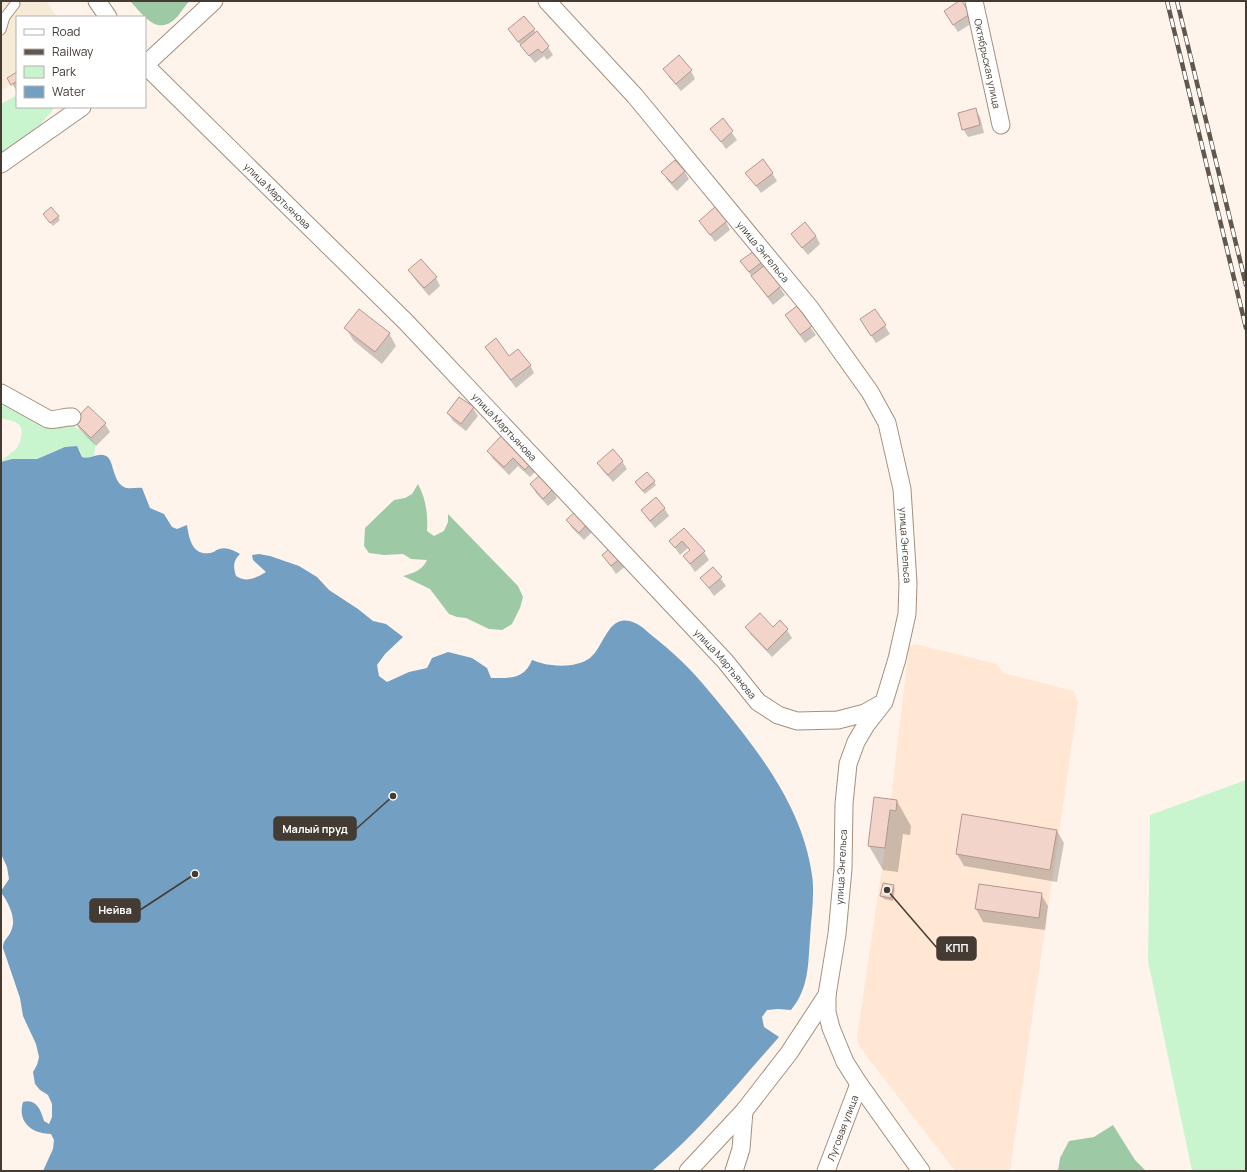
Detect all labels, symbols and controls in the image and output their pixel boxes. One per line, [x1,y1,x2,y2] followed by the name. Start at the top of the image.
[16,16,146,108] legend
[971,17,1004,110] street label: Октябрьская улица
[52,23,80,40] text: Road
[52,43,94,60] text: Railway
[52,63,77,80] text: Park
[52,83,86,100] text: Water
[241,159,314,232] street label: улица Мартьянова
[734,218,793,285] street label: улица Энгельса
[469,389,540,464] street label: улица Мартьянова
[896,507,915,584] street label: улица Энгельса
[691,625,760,702] street label: улица Мартьянова
[274,817,356,840] callout: Малый пруд
[282,821,348,836] text: Малый пруд
[832,829,850,905] street label: улица Энгельса
[90,899,140,922] callout: Нейва
[98,902,132,917] text: Нейва
[937,937,976,960] callout: КПП
[945,940,969,955] text: КПП
[823,1093,861,1163] street label: Луговая улица

